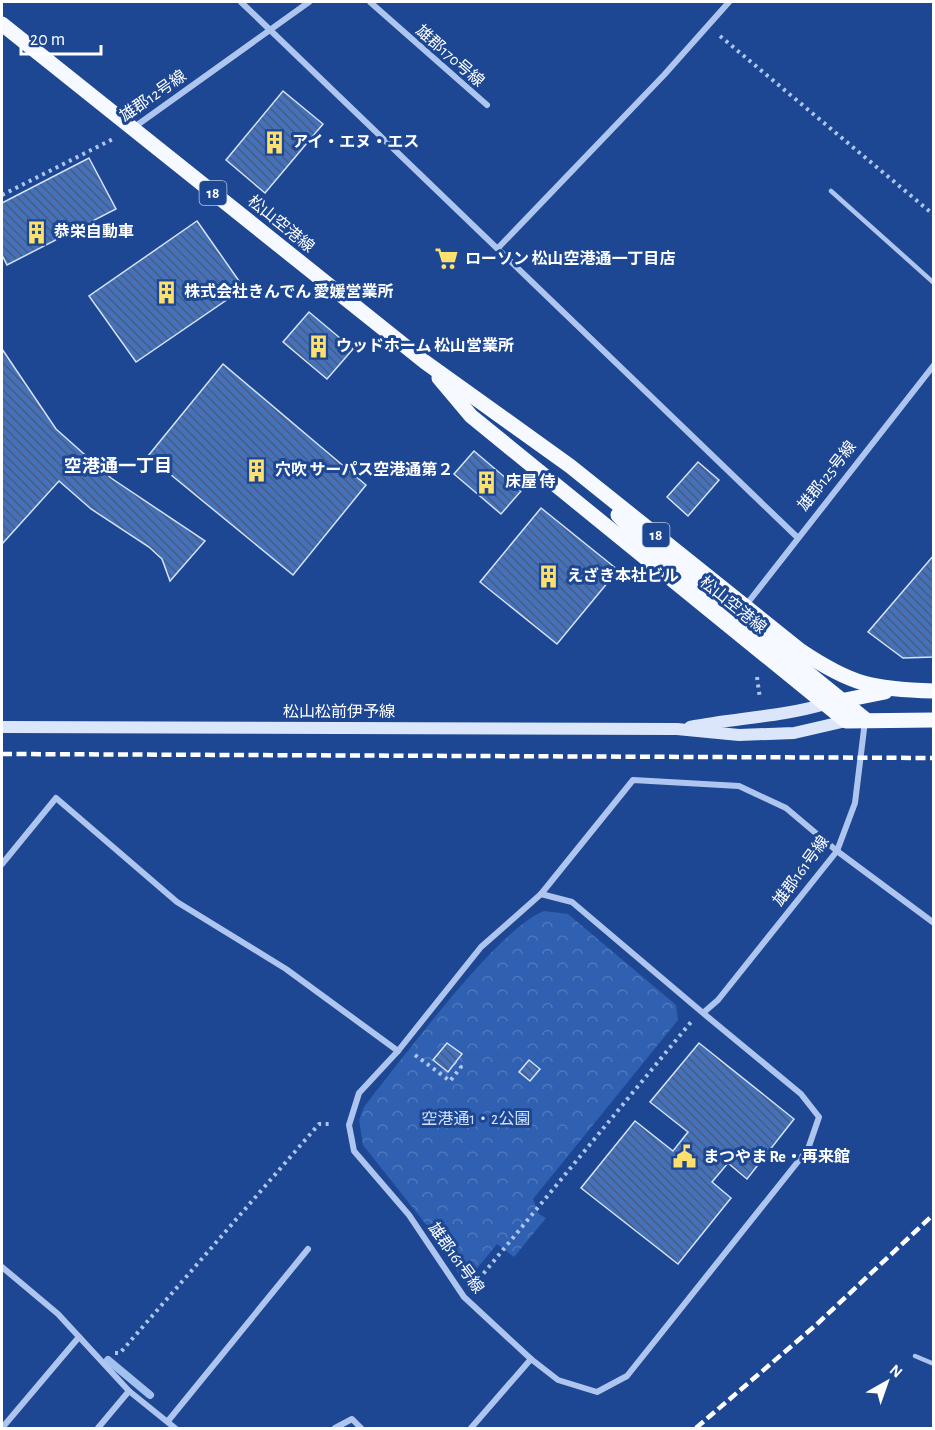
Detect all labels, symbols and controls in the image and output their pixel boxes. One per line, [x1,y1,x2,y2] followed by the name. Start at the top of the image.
[21,18,100,56] scale bar
[413,21,488,90] street label: 雄郡170号線
[30,31,65,49] text: 20 m
[116,67,189,125] street label: 雄郡12号線
[261,129,287,155] building icon: アイ・エヌ・エス
[292,134,419,150] place label: アイ・エヌ・エス
[200,181,226,205] road number: 18
[245,192,318,255] street label: 松山空港線
[23,219,49,245] building icon: 恭栄自動車
[54,223,134,240] place label: 恭栄自動車
[434,246,460,272] supermarket icon: ローソン 松山空港通一丁目店
[465,250,675,267] place label: ローソン 松山空港通一丁目店
[153,279,179,305] building icon: 株式会社きんでん 愛媛営業所
[184,282,394,300] place label: 株式会社きんでん 愛媛営業所
[305,333,331,359] building icon: ウッドホーム 松山営業所
[336,337,514,354] place label: ウッドホーム 松山営業所
[794,438,859,514] street label: 雄郡125号線
[64,456,172,476] district label: 空港通一丁目
[244,457,270,483] building icon: 穴吹 サーパス空港通第２
[275,461,453,478] place label: 穴吹 サーパス空港通第２
[474,469,500,495] building icon: 床屋 侍
[505,473,555,490] place label: 床屋 侍
[642,523,670,547] road number: 18
[536,563,562,589] building icon: えざき本社ビル
[567,566,679,584] place label: えざき本社ビル
[697,573,770,636] street label: 松山空港線
[283,703,395,720] street label: 松山松前伊予線
[769,832,832,909] street label: 雄郡161号線
[422,1110,530,1127] park label: 空港通1・2公園
[672,1144,698,1170] public building icon: まつやま Re・再来館
[703,1148,850,1165] place label: まつやま Re・再来館
[425,1219,488,1296] street label: 雄郡161号線
[857,1352,917,1412] north arrow
[887,1362,905,1381] text: N

